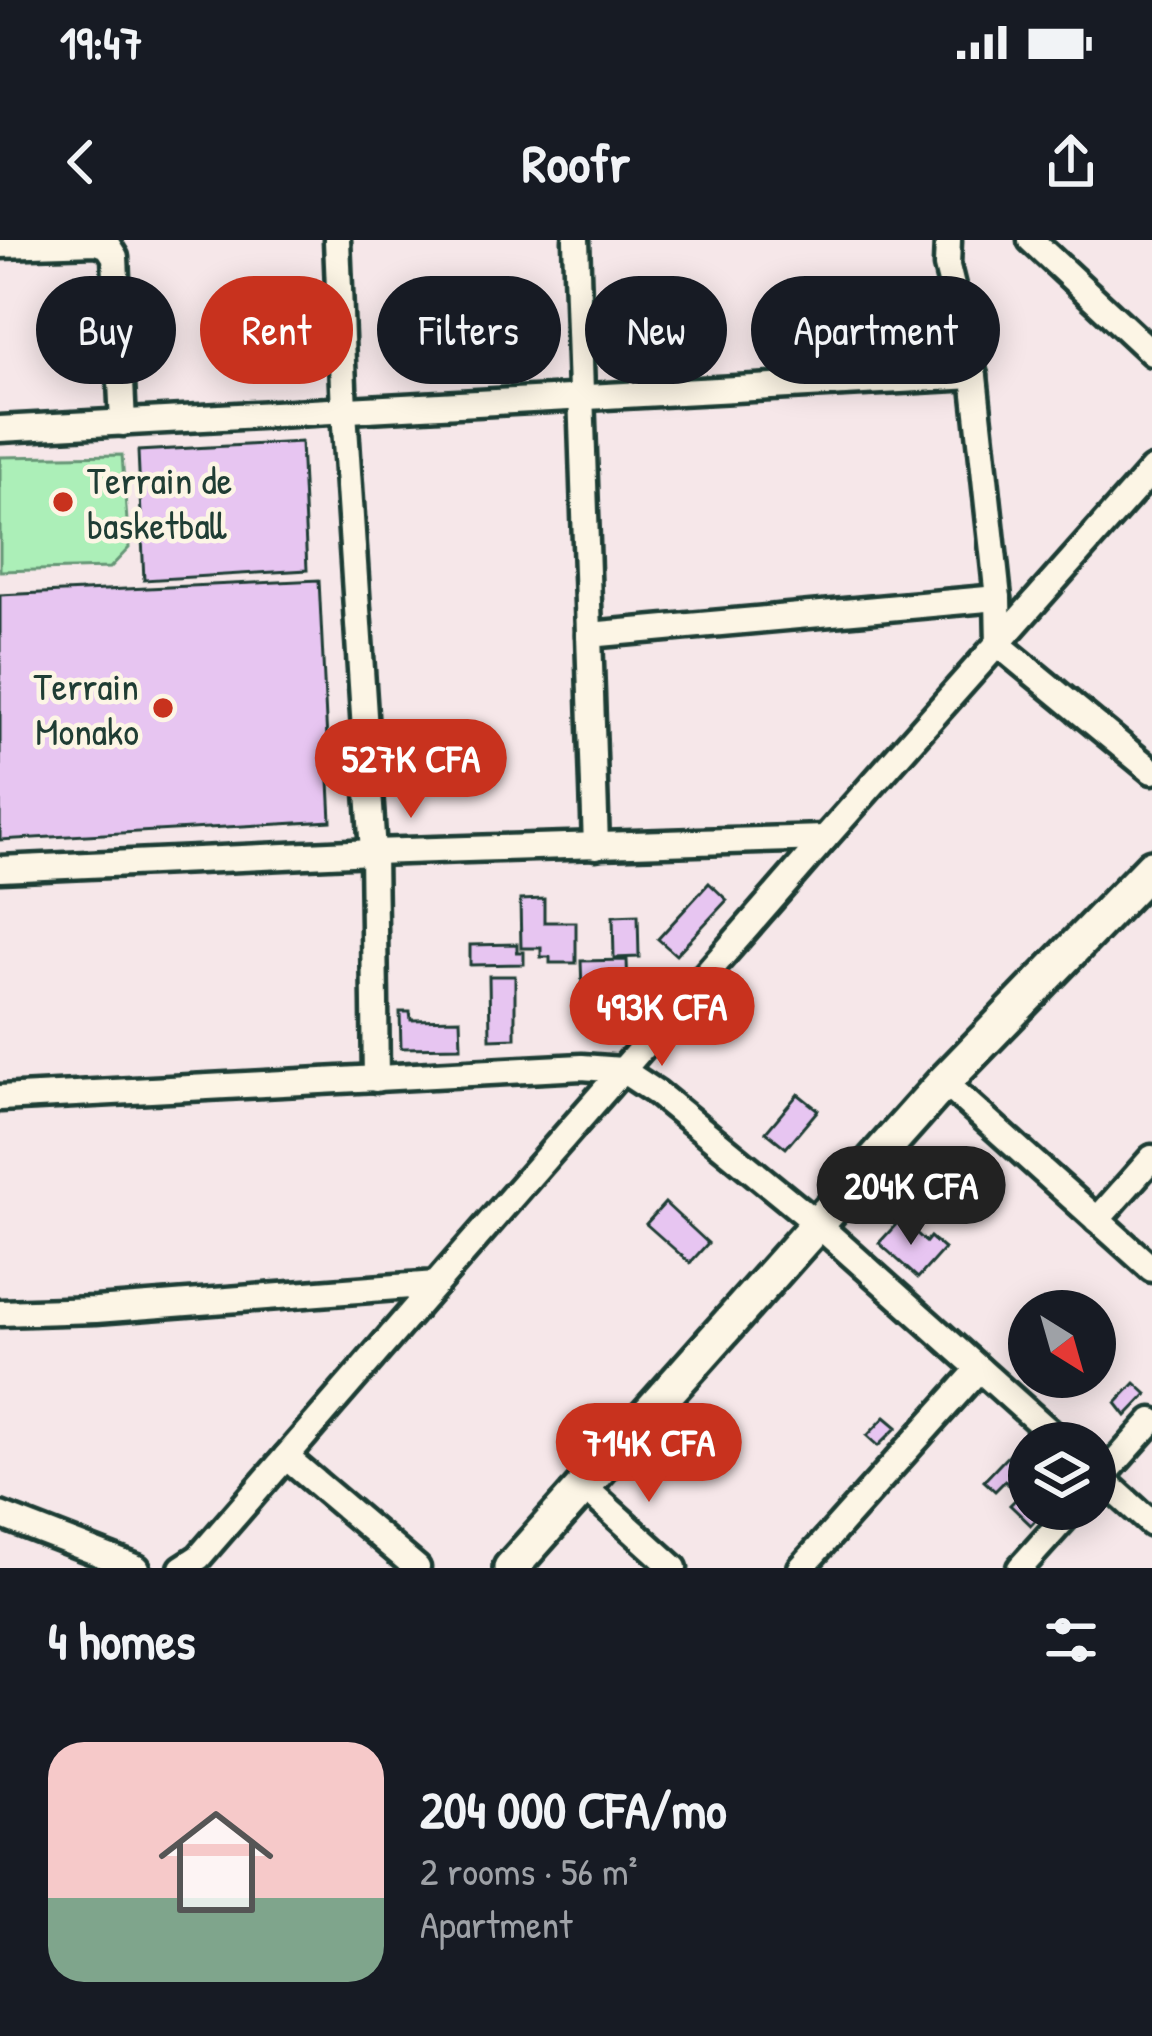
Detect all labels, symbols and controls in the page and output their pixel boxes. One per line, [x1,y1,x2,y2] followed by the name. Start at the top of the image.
[60,12,142,73] text: 19:47
[522,126,630,199] text: Roofr
[48,129,114,195] icon: back
[1038,129,1104,195] icon: share
[36,276,176,384] chip: Buy
[200,276,353,384] chip: Rent
[377,276,561,384] chip: Filters
[585,276,727,384] chip: New
[751,276,1000,384] chip: Apartment
[87,453,232,551] place label: Terrain de basketball
[50,489,76,515] marker: Terrain de basketball
[34,659,139,757] place label: Terrain Monako
[150,695,176,721] marker: Terrain Monako
[287,719,535,821] pin: 527K CFA
[342,731,480,784] text: 527K CFA
[538,967,786,1069] pin: 493K CFA
[597,979,727,1032] text: 493K CFA
[787,1146,1035,1248] pin: 204K CFA
[844,1158,978,1211] text: 204K CFA
[1008,1290,1116,1398] north arrow
[1008,1290,1116,1530] map controls
[525,1403,773,1505] pin: 714K CFA
[583,1415,715,1468] text: 714K CFA
[1008,1422,1116,1530] button: layers
[48,1606,195,1675] text: 4 homes
[1038,1607,1104,1673] icon: filters
[420,1775,727,1844] text: 204 000 CFA/mo
[144,1790,288,1934] icon: home
[420,1844,637,1897] text: 2 rooms · 56 m²
[420,1897,573,1950] text: Apartment

